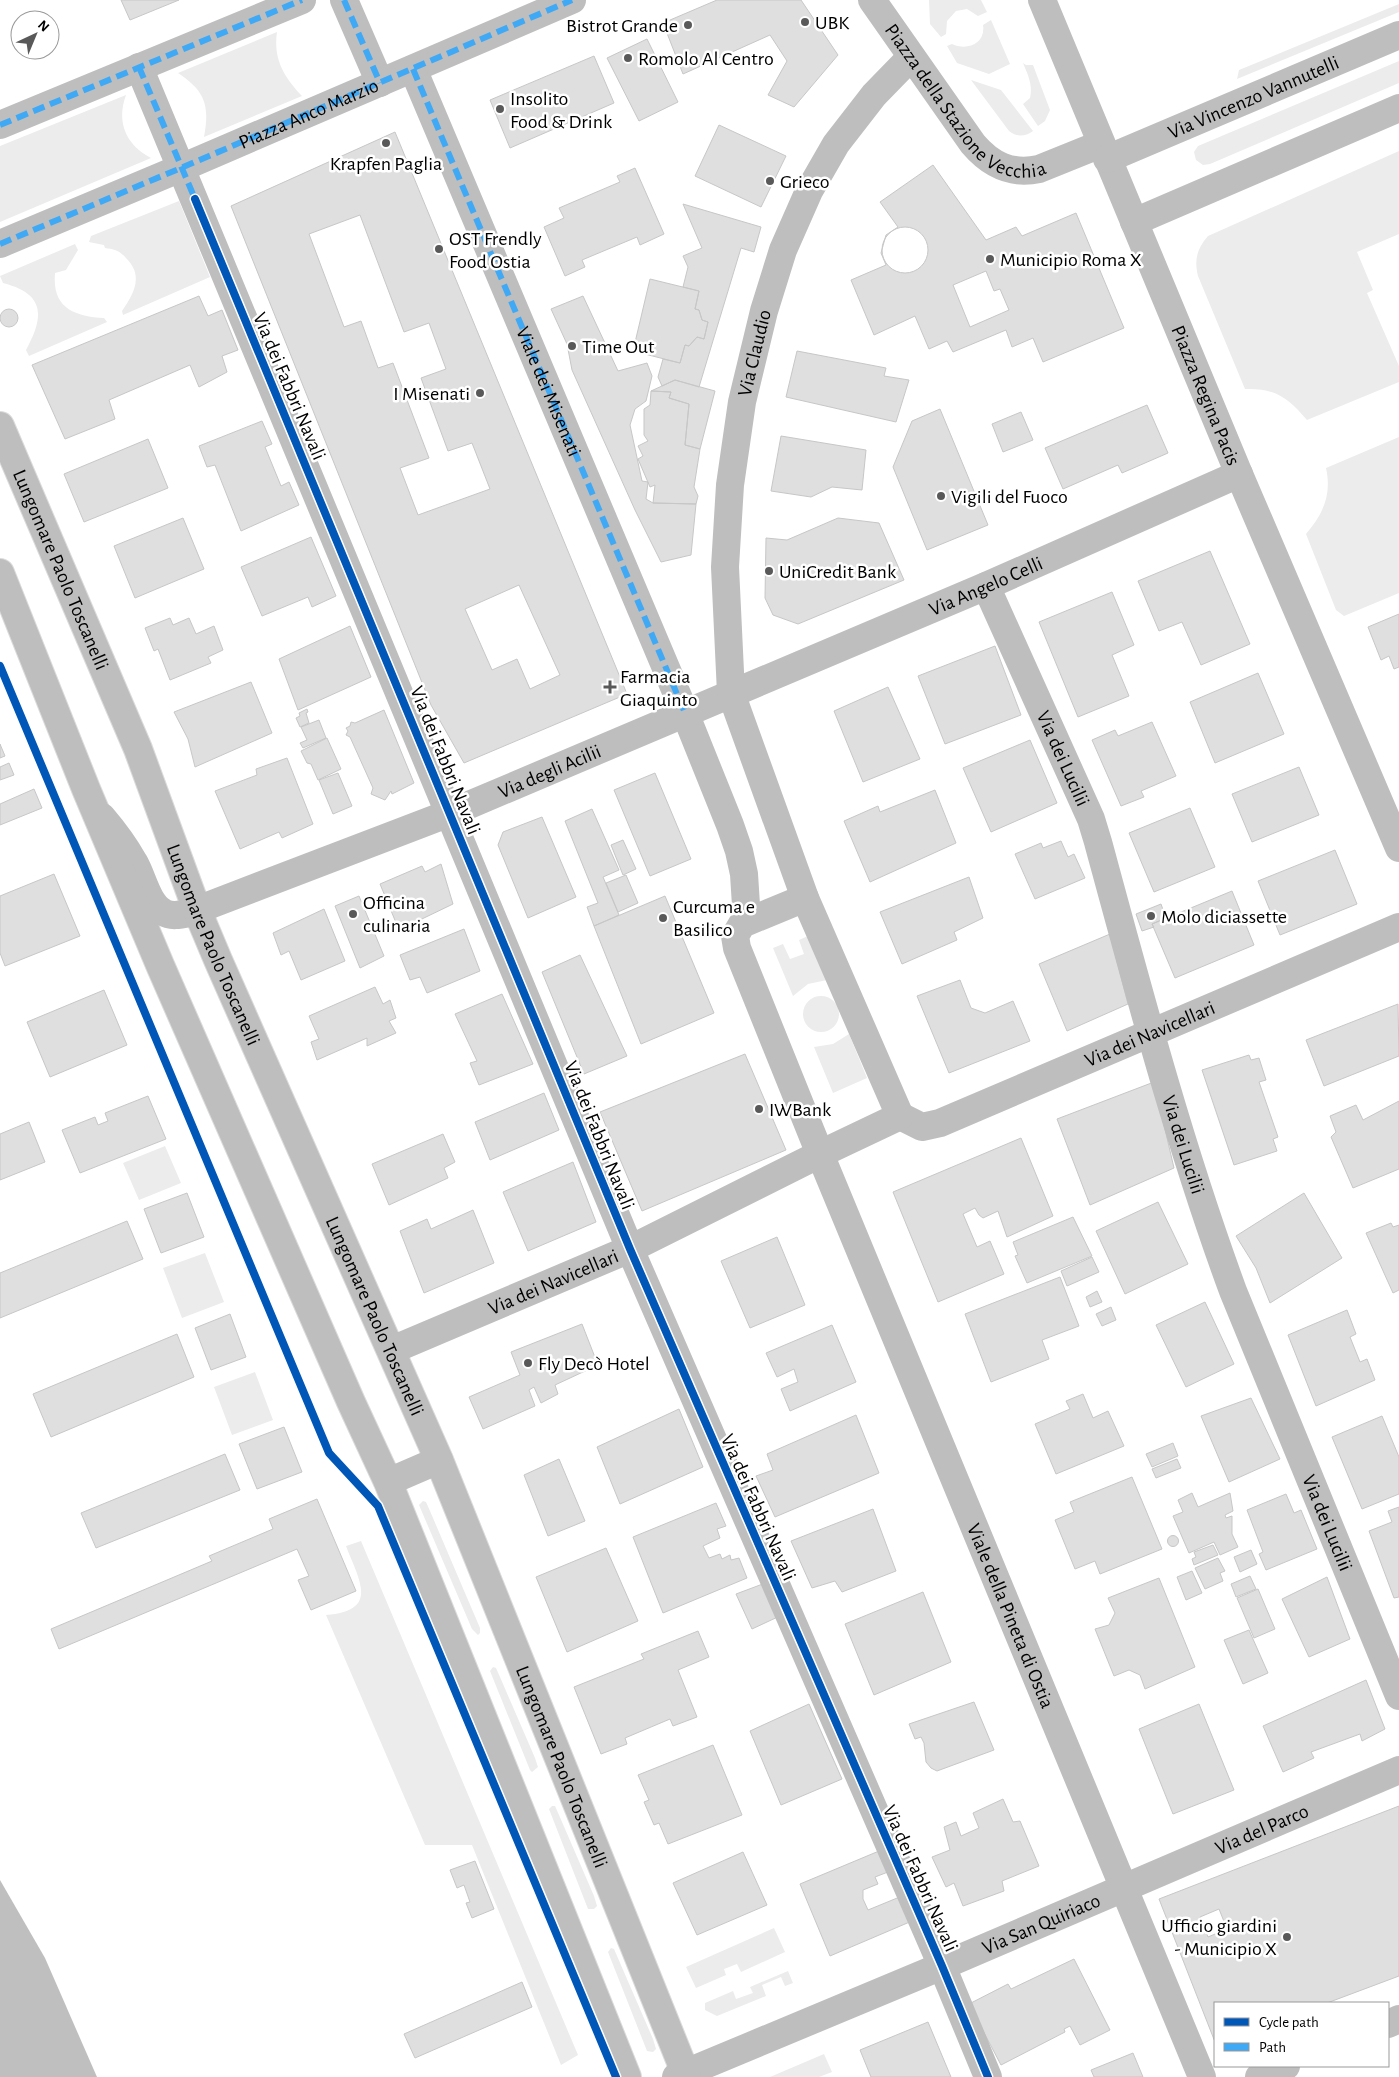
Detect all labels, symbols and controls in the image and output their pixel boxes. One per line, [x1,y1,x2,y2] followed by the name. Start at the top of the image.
[10,10,60,60] north arrow
[815,13,849,33] place label: UBK
[566,16,678,36] place label: Bistrot Grande
[799,16,811,28] marker: UBK
[35,18,52,35] text: N
[682,19,694,31] marker: Bistrot Grande
[881,20,1049,182] street label: Piazza della Stazione Vecchia
[638,49,774,69] place label: Romolo Al Centro
[622,52,634,64] marker: Romolo Al Centro
[1165,53,1342,143] street label: Via Vincenzo Vannutelli
[236,75,382,153] street label: Piazza Anco Marzio
[510,89,612,132] place label: Insolito Food & Drink
[494,103,506,115] marker: Insolito Food & Drink
[380,137,392,149] marker: Krapfen Paglia
[330,154,442,174] place label: Krapfen Paglia
[780,172,830,192] place label: Grieco
[764,175,776,187] marker: Grieco
[449,229,542,272] place label: OST Frendly Food Ostia
[433,243,445,255] marker: OST Frendly Food Ostia
[1000,250,1142,270] place label: Municipio Roma X
[984,253,996,265] marker: Municipio Roma X
[735,308,775,398] street label: Via Claudio
[249,310,329,463] street label: Via dei Fabbri Navali
[1167,323,1243,468] street label: Piazza Regina Pacis
[512,324,584,460] street label: Viale dei Misenati
[582,337,655,357] place label: Time Out
[566,340,578,352] marker: Time Out
[393,384,470,404] place label: I Misenati
[474,387,486,399] marker: I Misenati
[9,467,112,673] street label: Lungomare Paolo Toscanelli
[951,487,1068,507] place label: Vigili del Fuoco
[935,490,947,502] marker: Vigili del Fuoco
[926,553,1046,620] street label: Via Angelo Celli
[779,562,896,582] place label: UniCredit Bank
[763,565,775,577] marker: UniCredit Bank
[620,667,698,710] place label: Farmacia Giaquinto
[604,681,616,693] marker: Farmacia Giaquinto
[406,683,484,837] street label: Via dei Fabbri Navali
[1033,708,1093,809] street label: Via dei Lucilii
[495,741,604,802] street label: Via degli Acilii
[163,842,263,1049] street label: Lungomare Paolo Toscanelli
[363,893,431,936] place label: Officina culinaria
[673,897,755,940] place label: Curcuma e Basilico
[1161,907,1287,927] place label: Molo diciassette
[347,908,359,920] marker: Officina culinaria
[1145,910,1157,922] marker: Molo diciassette
[657,912,669,924] marker: Curcuma e Basilico
[1082,998,1218,1071] street label: Via dei Navicellari
[560,1058,638,1212] street label: Via dei Fabbri Navali
[1158,1093,1208,1197] street label: Via dei Lucilii
[769,1100,831,1120] place label: IWBank
[753,1103,765,1115] marker: IWBank
[322,1214,427,1419] street label: Lungomare Paolo Toscanelli
[486,1246,621,1319] street label: Via dei Navicellari
[538,1354,650,1374] place label: Fly Decò Hotel
[522,1357,534,1369] marker: Fly Decò Hotel
[717,1431,799,1584] street label: Via dei Fabbri Navali
[1298,1472,1356,1574] street label: Via dei Lucilii
[963,1521,1057,1711] street label: Viale della Pineta di Ostia
[512,1663,611,1871] street label: Lungomare Paolo Toscanelli
[1212,1801,1312,1859] street label: Via del Parco
[879,1802,961,1955] street label: Via dei Fabbri Navali
[979,1890,1103,1959] street label: Via San Quiriaco
[1161,1916,1277,1959] place label: Ufficio giardini - Municipio X
[1281,1931,1293,1943] marker: Ufficio giardini - Municipio X
[1214,2002,1389,2067] legend
[1259,2015,1319,2030] text: Cycle path
[1259,2040,1286,2055] text: Path

